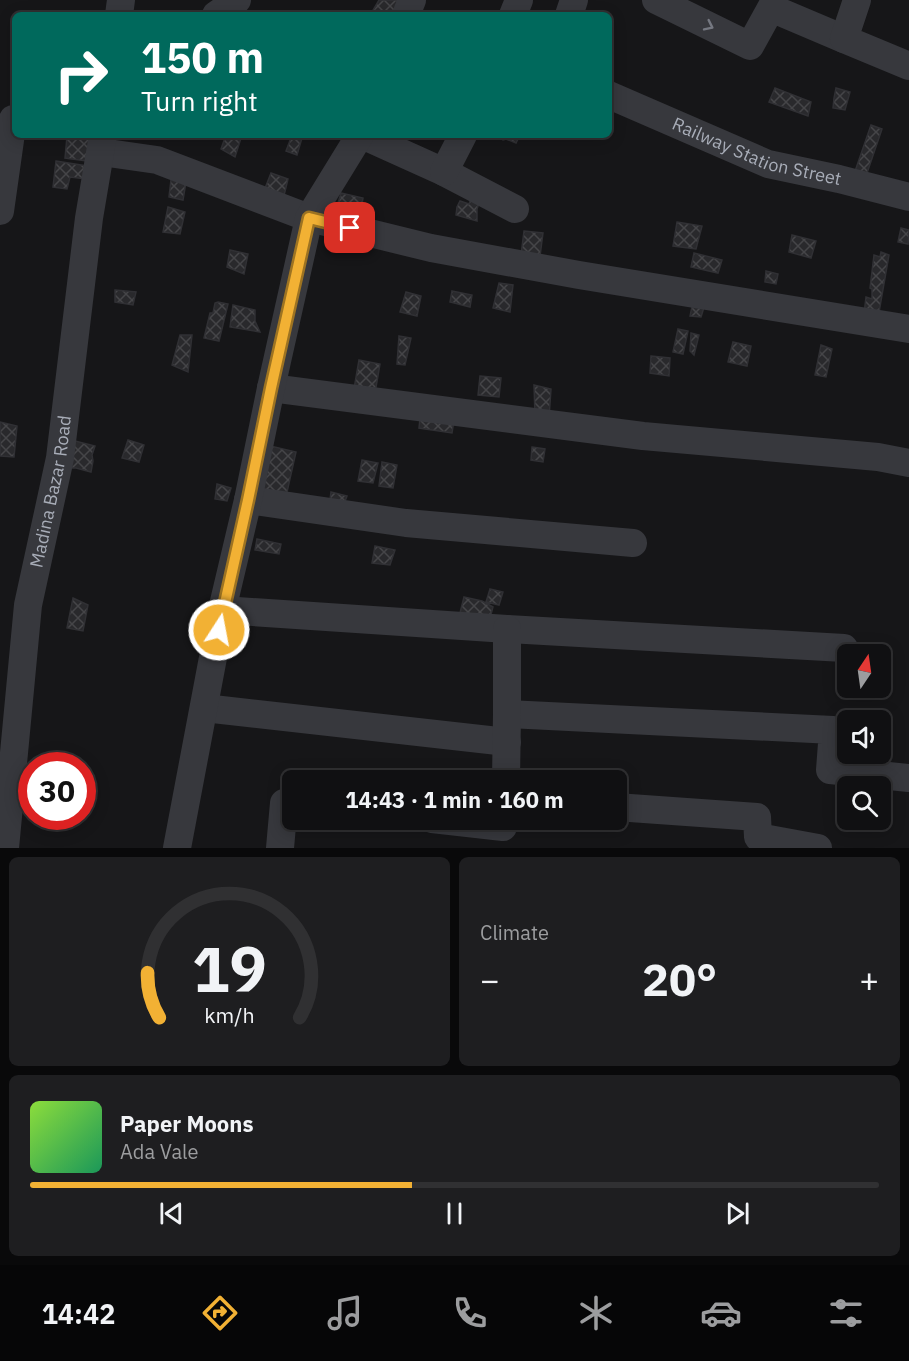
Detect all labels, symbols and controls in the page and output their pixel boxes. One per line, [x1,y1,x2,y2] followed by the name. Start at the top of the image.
[703,18,714,30] one-way arrow
[141,30,264,85] text: 150 m
[42,36,120,114] icon: right
[141,83,258,118] text: Turn right
[669,112,844,190] street label: Railway Station Street
[324,202,375,253] pin
[333,211,366,244] icon: arrive
[24,414,76,570] street label: Madina Bazar Road
[187,598,251,662] position arrow
[837,644,891,698] north arrow
[837,644,891,830] map controls
[837,710,891,764] button: sound
[18,752,96,830] speed limit sign: 30
[837,776,891,830] button: search
[345,785,564,814] text: 14:43 · 1 min · 160 m
[480,919,549,946] text: Climate
[192,928,267,1009] text: 19
[642,950,717,1008] text: 20°
[480,958,500,1001] text: −
[859,958,879,1001] text: +
[204,1002,255,1030] text: km/h
[120,1109,253,1138] text: Paper Moons
[120,1138,199,1165] text: Ada Vale
[155,1197,188,1230] icon: previous
[438,1197,471,1230] icon: pause
[721,1197,754,1230] icon: next
[199,1292,241,1334] icon: directions
[324,1292,366,1334] icon: music
[449,1292,491,1334] icon: phone
[575,1292,617,1334] icon: climate
[700,1292,742,1334] icon: car
[825,1292,867,1334] icon: filters
[42,1296,115,1331] text: 14:42

